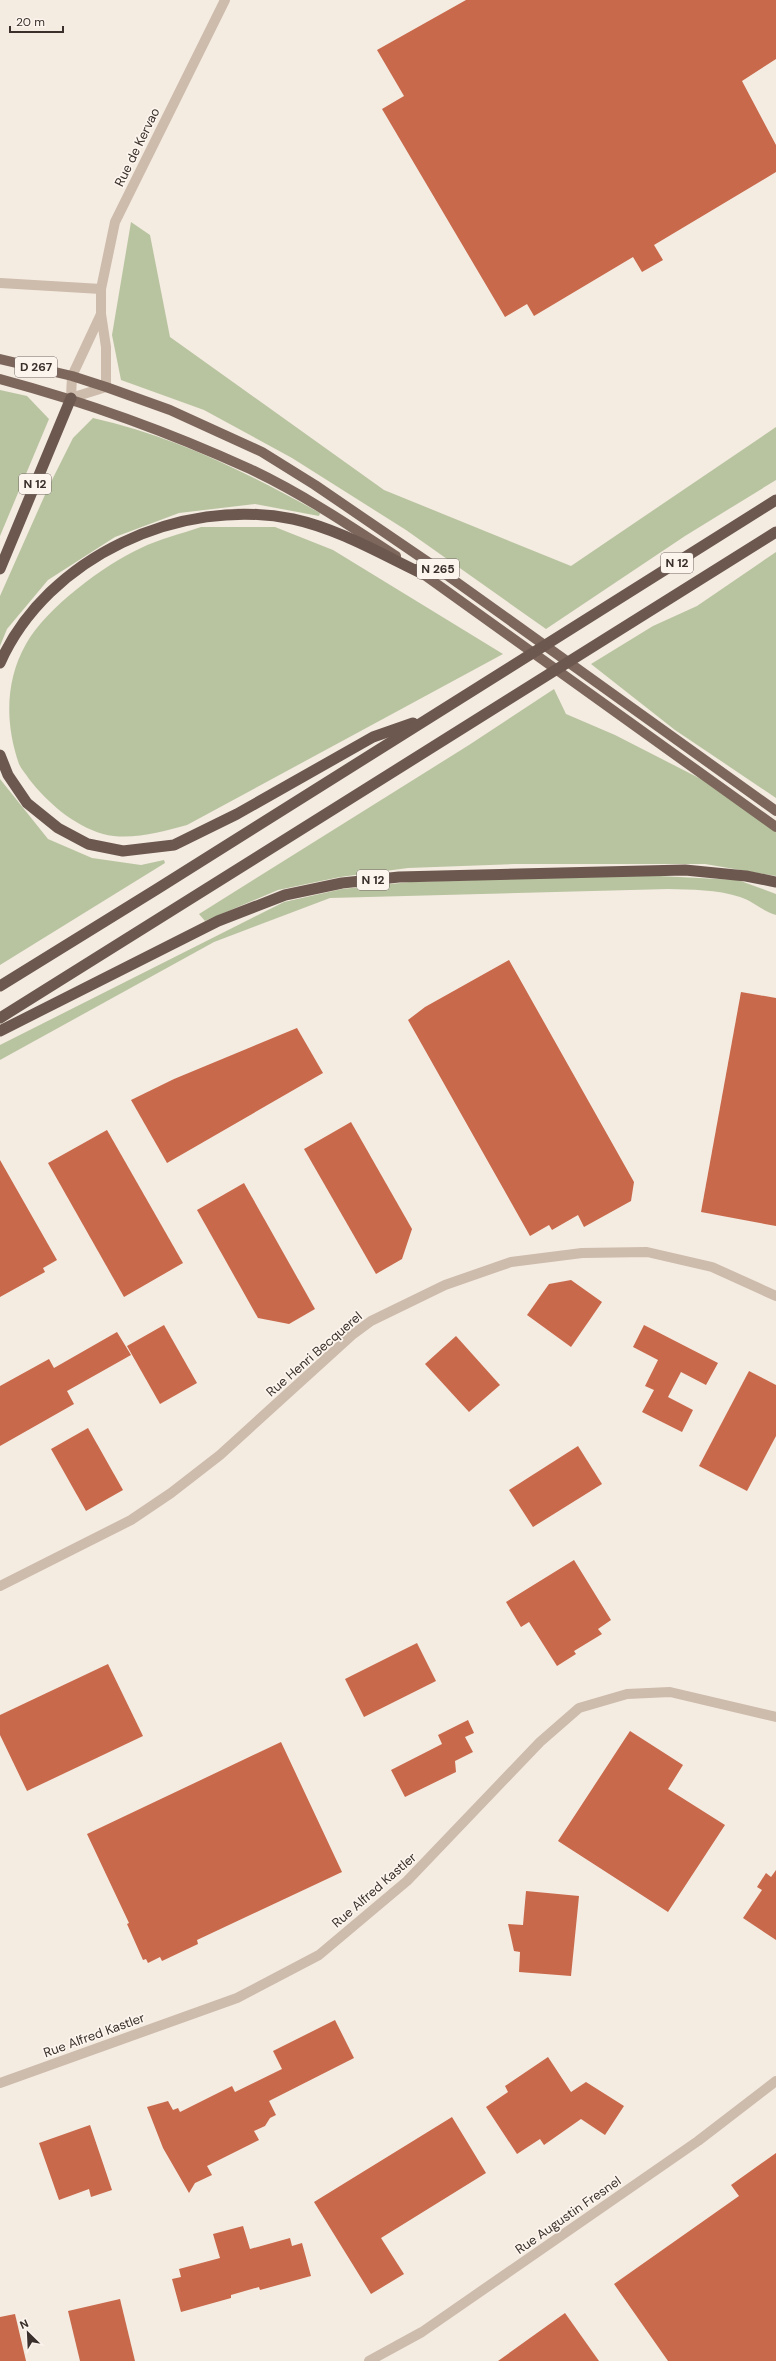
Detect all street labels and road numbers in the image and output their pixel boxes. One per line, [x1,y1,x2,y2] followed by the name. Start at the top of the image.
[111,105,164,189] street label: Rue de Kervao
[15,357,57,377] road number: D 267
[19,474,51,494] road number: N 12
[661,553,693,573] road number: N 12
[417,559,459,579] road number: N 265
[357,870,389,890] road number: N 12
[263,1308,365,1400] street label: Rue Henri Becquerel
[328,1849,420,1931] street label: Rue Alfred Kastler
[41,2009,147,2061] street label: Rue Alfred Kastler
[512,2172,624,2258] street label: Rue Augustin Fresnel

